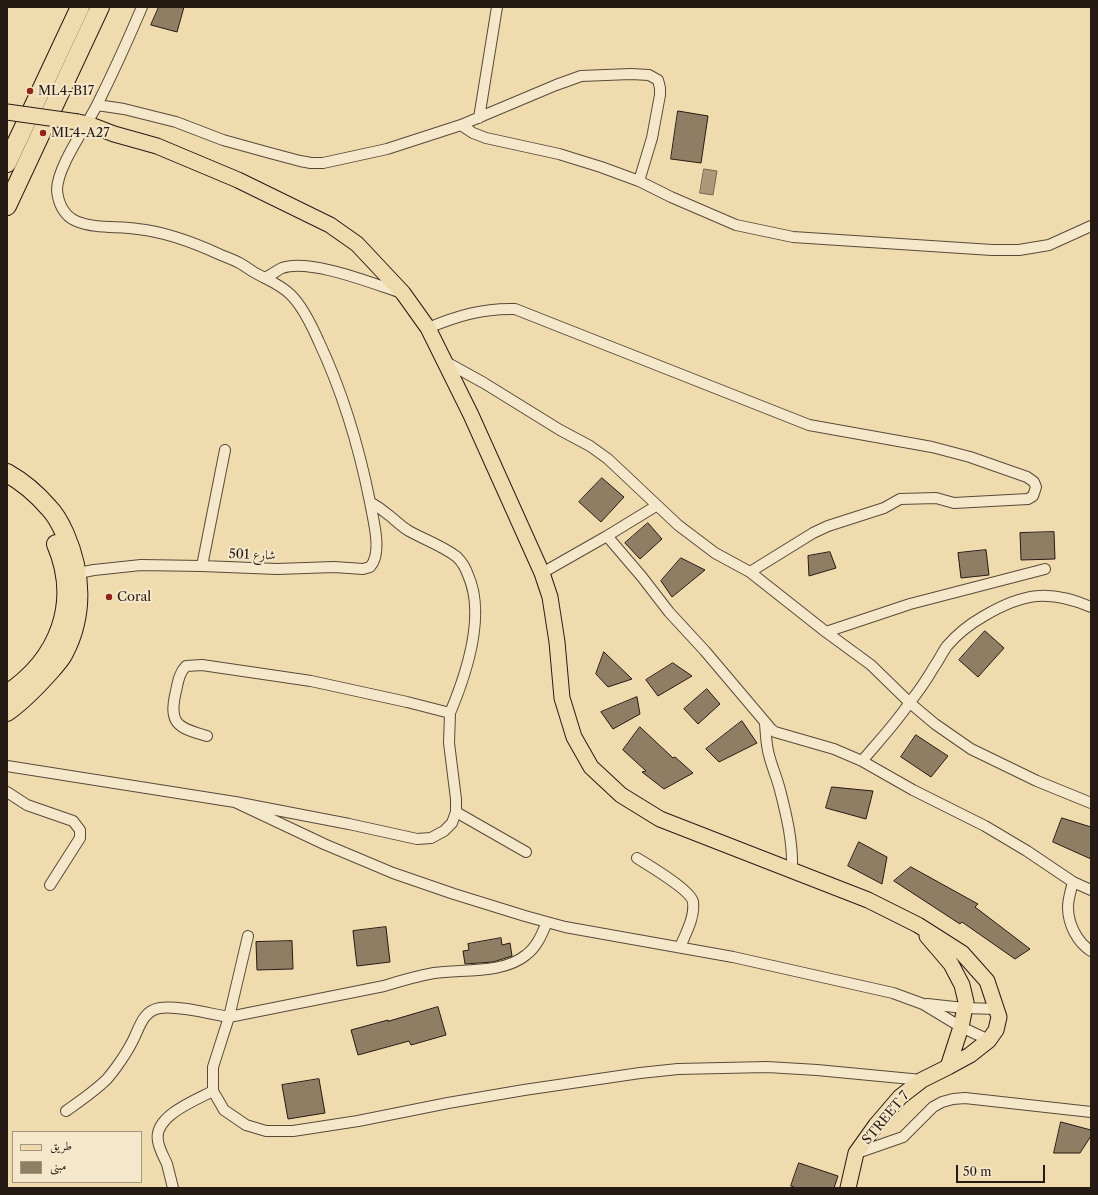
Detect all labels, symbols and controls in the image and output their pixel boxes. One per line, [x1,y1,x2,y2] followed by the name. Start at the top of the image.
[38,83,94,99] place label: ML4-B17
[25,86,35,96] marker: ML4-B17
[51,125,110,141] place label: ML4-A27
[38,128,48,138] marker: ML4-A27
[228,546,276,564] street label: شارع 501
[117,589,151,605] place label: Coral
[104,592,114,602] marker: Coral
[859,1088,913,1148] street label: STREET 7
[12,1131,142,1183] legend
[50,1138,72,1153] text: طريق
[958,1157,1047,1183] scale bar
[50,1158,66,1173] text: مبنى
[963,1164,992,1179] text: 50 m

